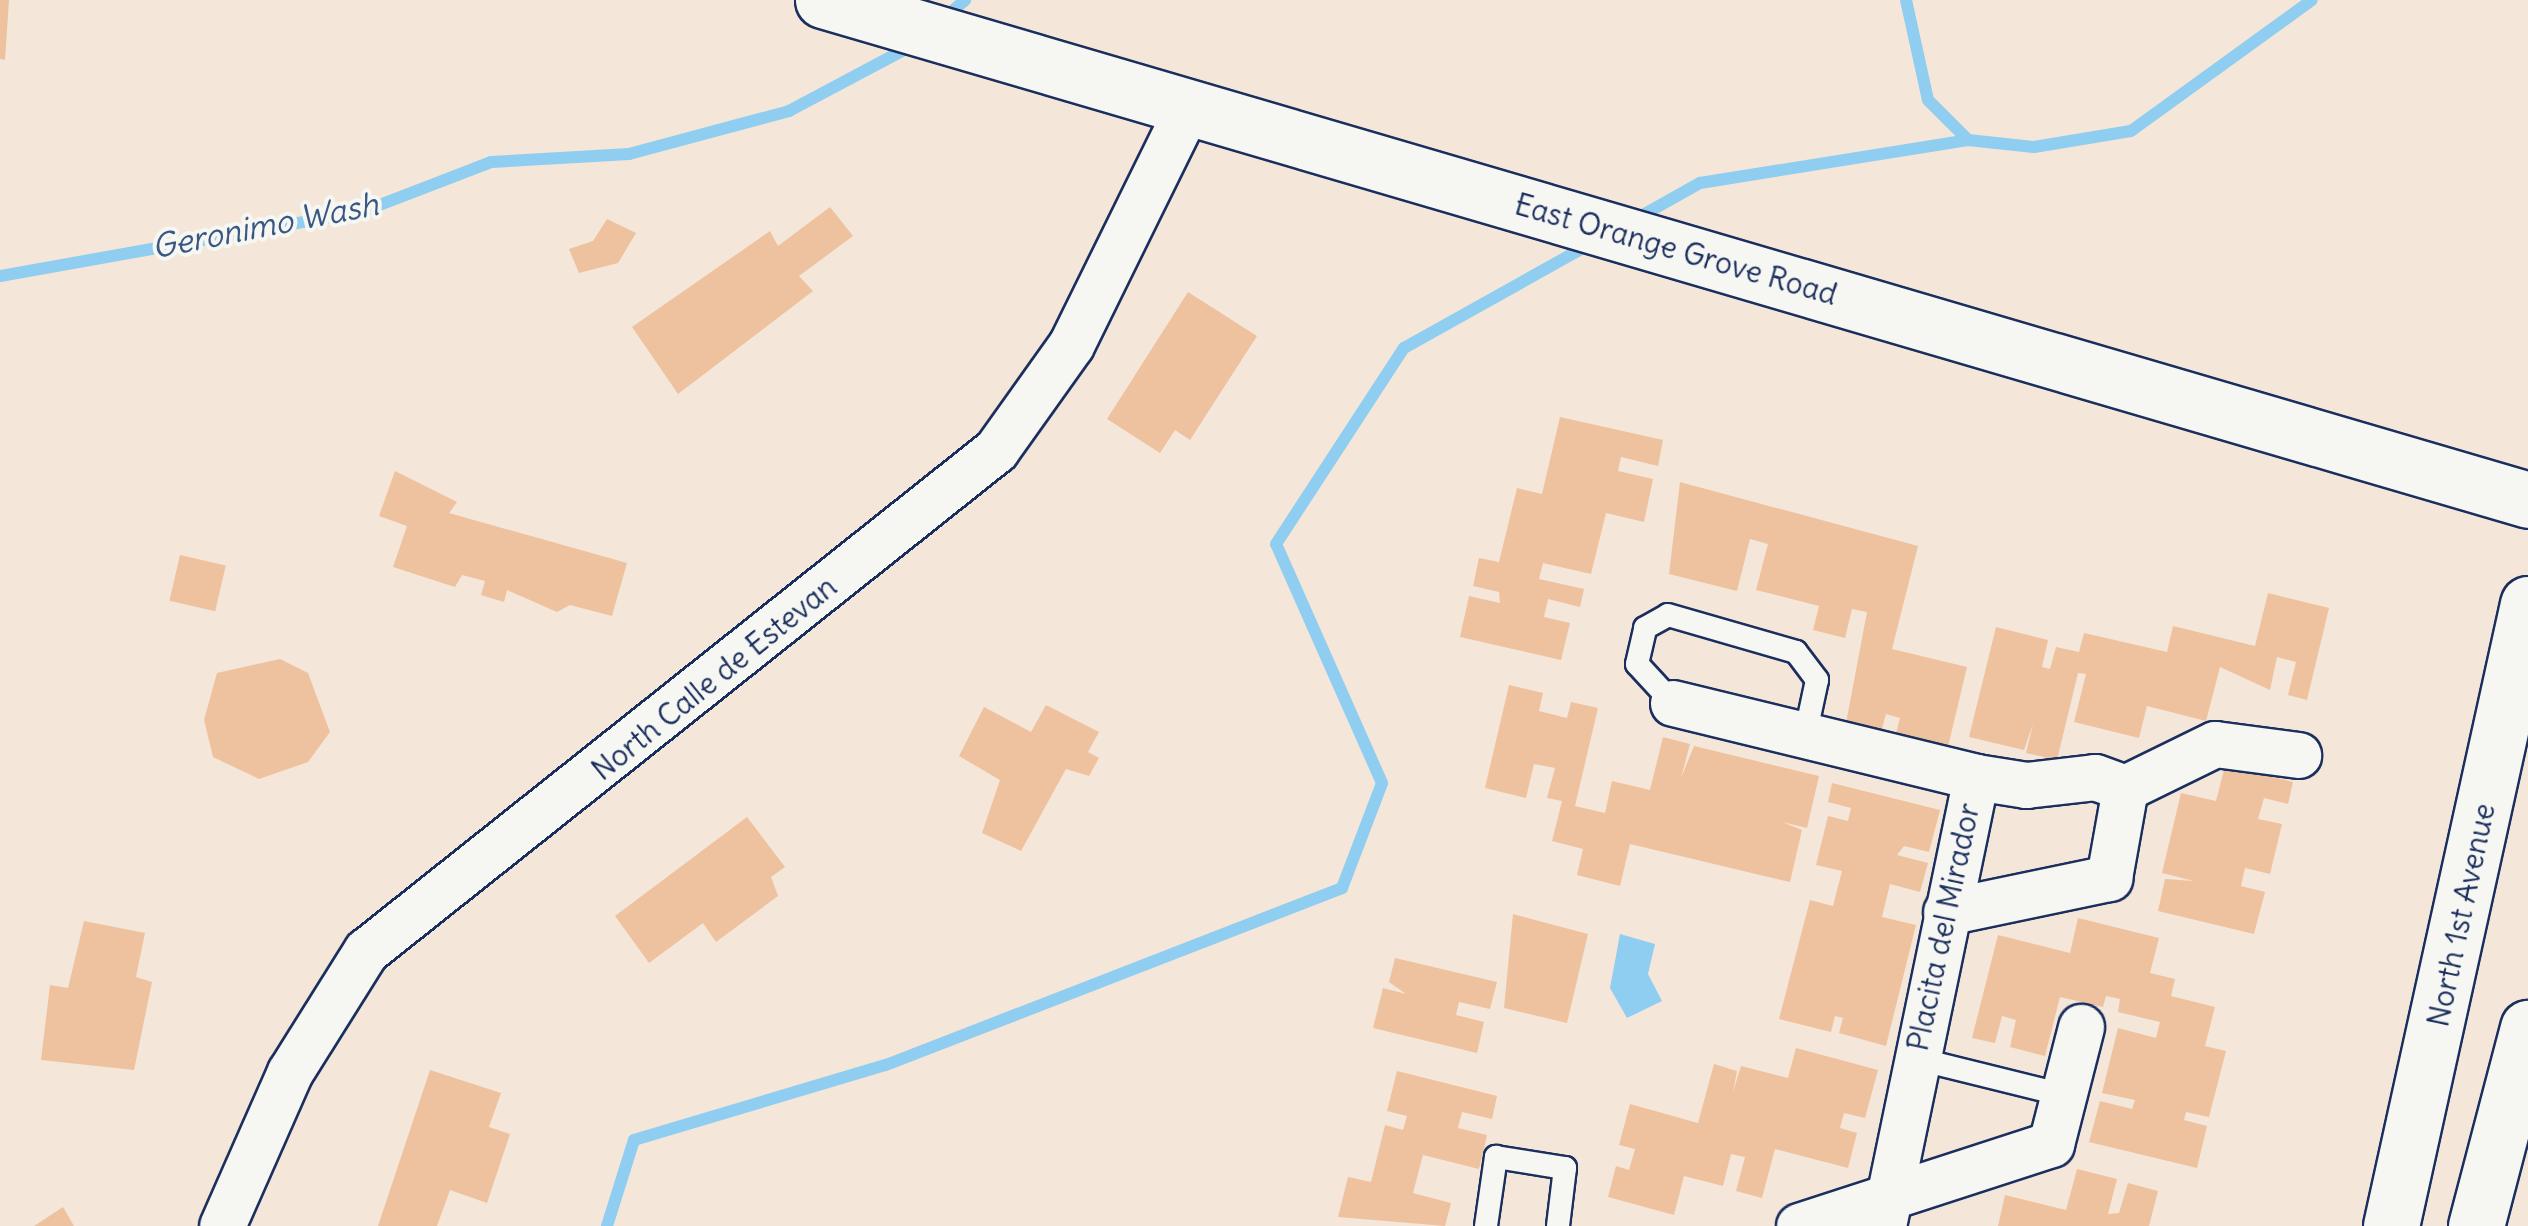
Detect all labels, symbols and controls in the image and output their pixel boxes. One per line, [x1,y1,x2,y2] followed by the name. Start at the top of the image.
[149,185,381,267] water label: Geronimo Wash
[1511,186,1841,312] street label: East Orange Grove Road
[584,568,844,788] street label: North Calle de Estevan
[1899,800,1987,1054] street label: Placita del Mirador
[2420,800,2502,1030] street label: North 1st Avenue

